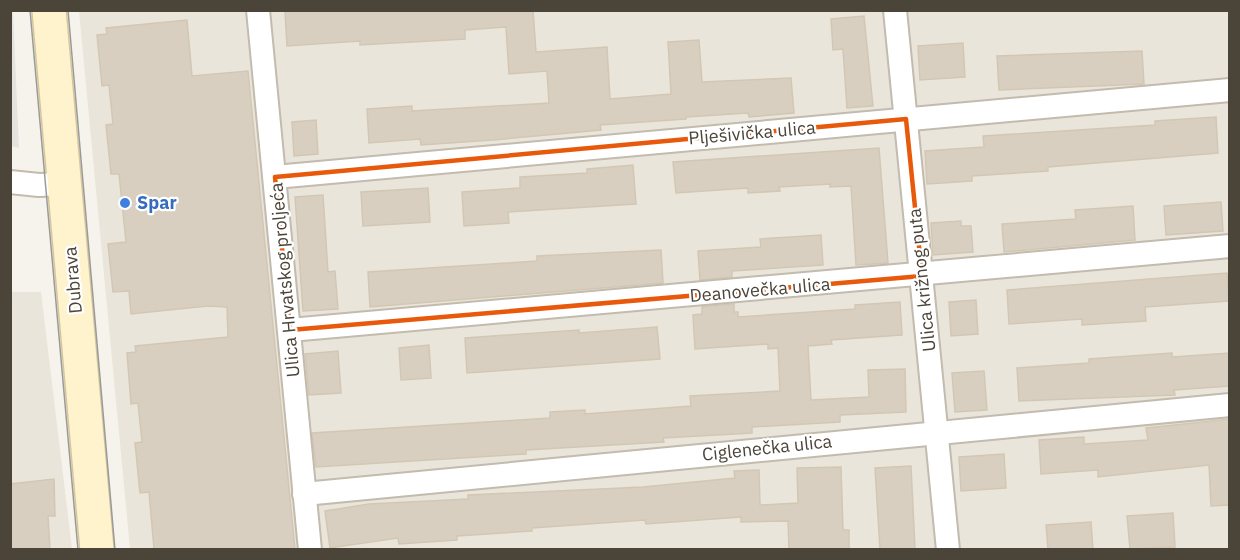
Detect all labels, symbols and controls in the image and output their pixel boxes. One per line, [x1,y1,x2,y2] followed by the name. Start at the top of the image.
[687,115,817,150] street label: Plješivička ulica
[264,181,304,378] street label: Ulica Hrvatskog proljeća
[137,191,177,214] place label: Spar
[118,196,132,210] marker: Spar
[902,207,940,353] street label: Ulica križnog puta
[58,245,87,314] street label: Dubrava
[689,272,832,307] street label: Deanovečka ulica
[701,429,834,466] street label: Ciglenečka ulica

